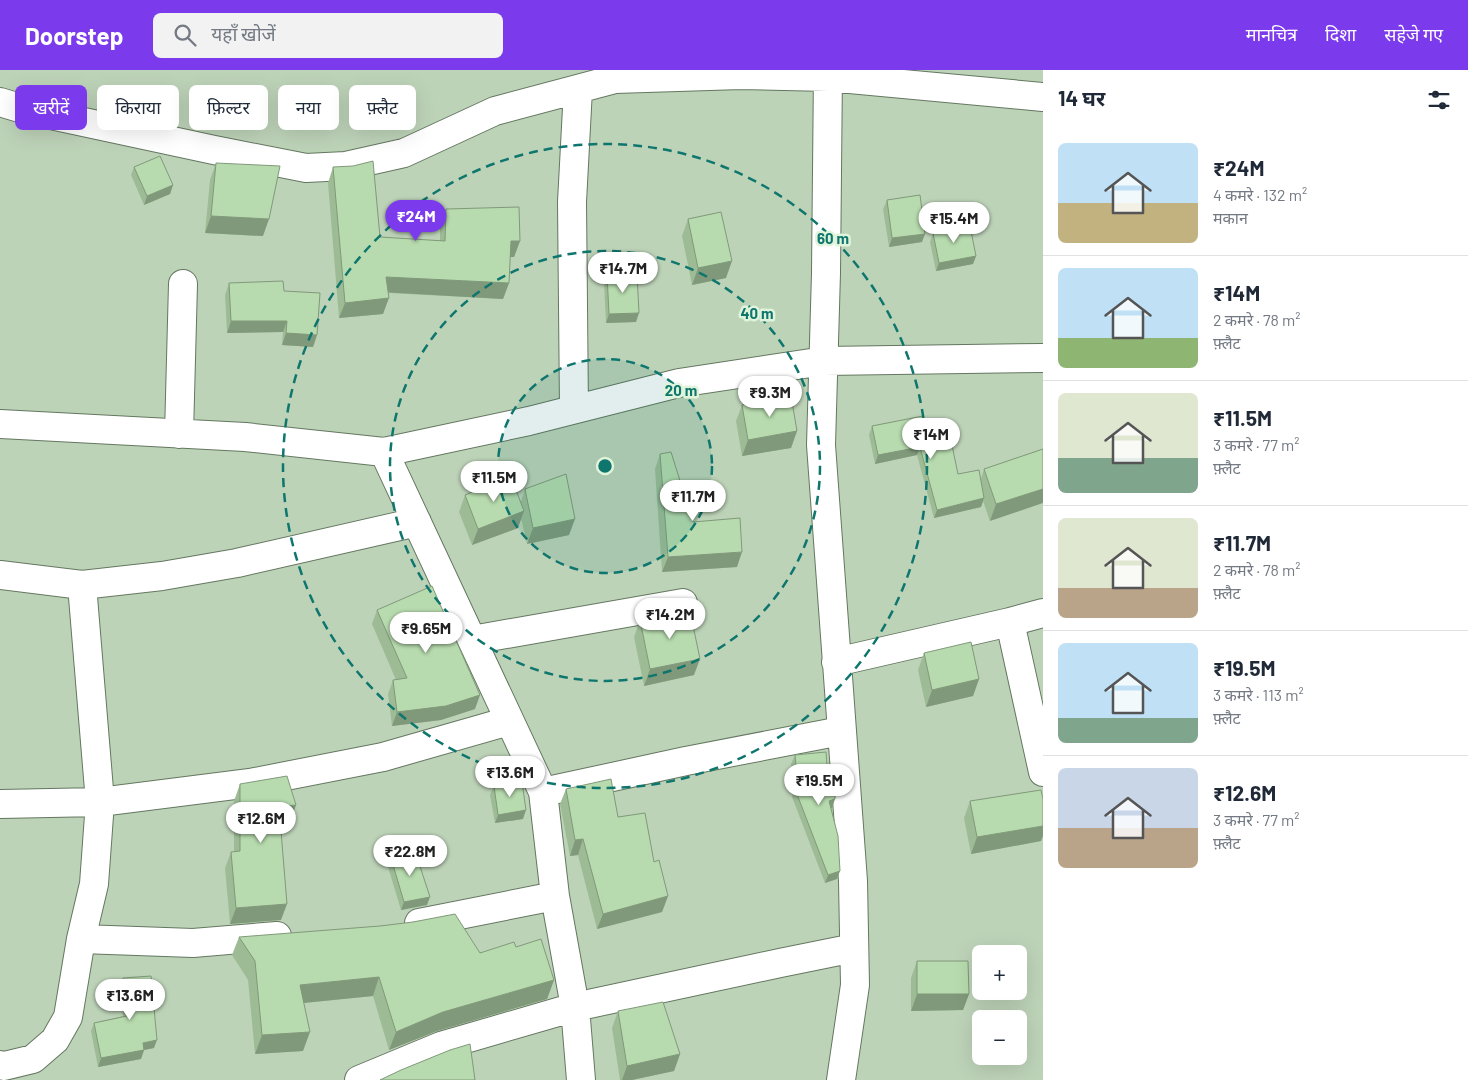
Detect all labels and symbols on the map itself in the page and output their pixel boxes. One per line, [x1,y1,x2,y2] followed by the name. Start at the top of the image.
[386,200,446,242] pin: ₹24M
[913,202,995,244] pin: ₹15.4M
[817,229,849,247] text: 60 m
[582,252,664,294] pin: ₹14.7M
[740,304,774,322] text: 40 m
[735,376,805,418] pin: ₹9.3M
[665,381,697,399] text: 20 m
[901,418,961,460] pin: ₹14M
[596,457,614,475] centre of rings
[453,460,535,503] pin: ₹11.5M
[652,480,734,522] pin: ₹11.7M
[629,598,711,640] pin: ₹14.2M
[385,612,467,654] pin: ₹9.65M
[469,756,551,798] pin: ₹13.6M
[778,764,860,806] pin: ₹19.5M
[220,802,302,844] pin: ₹12.6M
[369,834,451,877] pin: ₹22.8M
[89,978,171,1021] pin: ₹13.6M

